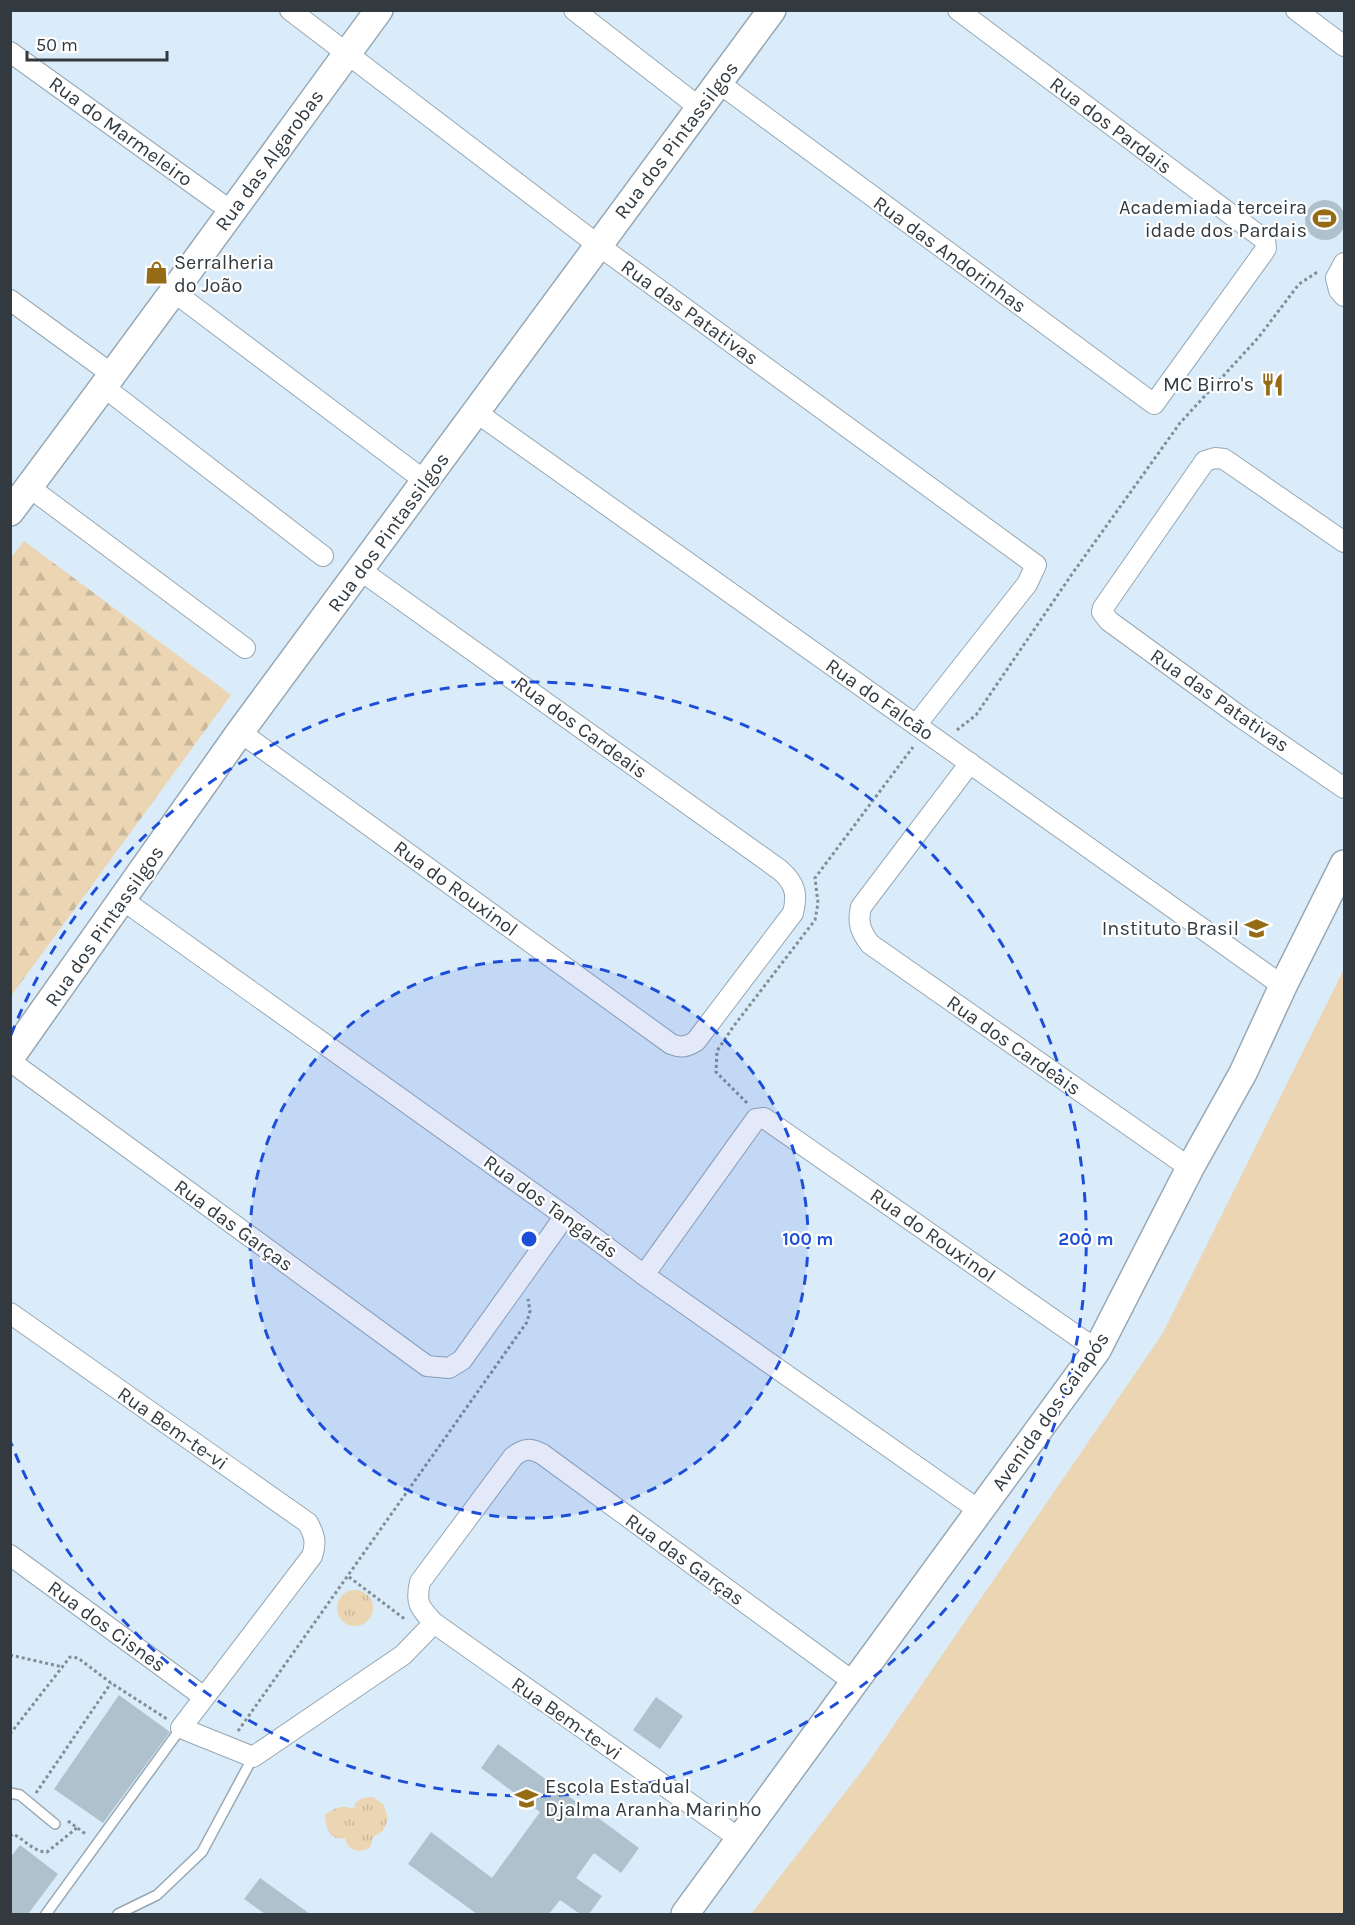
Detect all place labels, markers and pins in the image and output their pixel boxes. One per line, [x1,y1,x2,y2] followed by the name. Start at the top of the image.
[1119,196,1307,242] place label: Academiada terceira idade dos Pardais
[1312,205,1338,231] sports icon: Academiada terceira idade dos Pardais
[174,251,274,297] place label: Serralheria do João
[143,260,169,286] shop icon: Serralheria do João
[1259,371,1285,397] restaurant icon: MC Birro's
[1163,373,1254,396] place label: MC Birro's
[1244,915,1270,941] school or university icon: Instituto Brasil
[1102,917,1239,940] place label: Instituto Brasil
[519,1229,539,1249] centre of rings
[545,1775,761,1821] place label: Escola Estadual Djalma Aranha Marinho
[514,1785,540,1811] school or university icon: Escola Estadual Djalma Aranha Marinho

